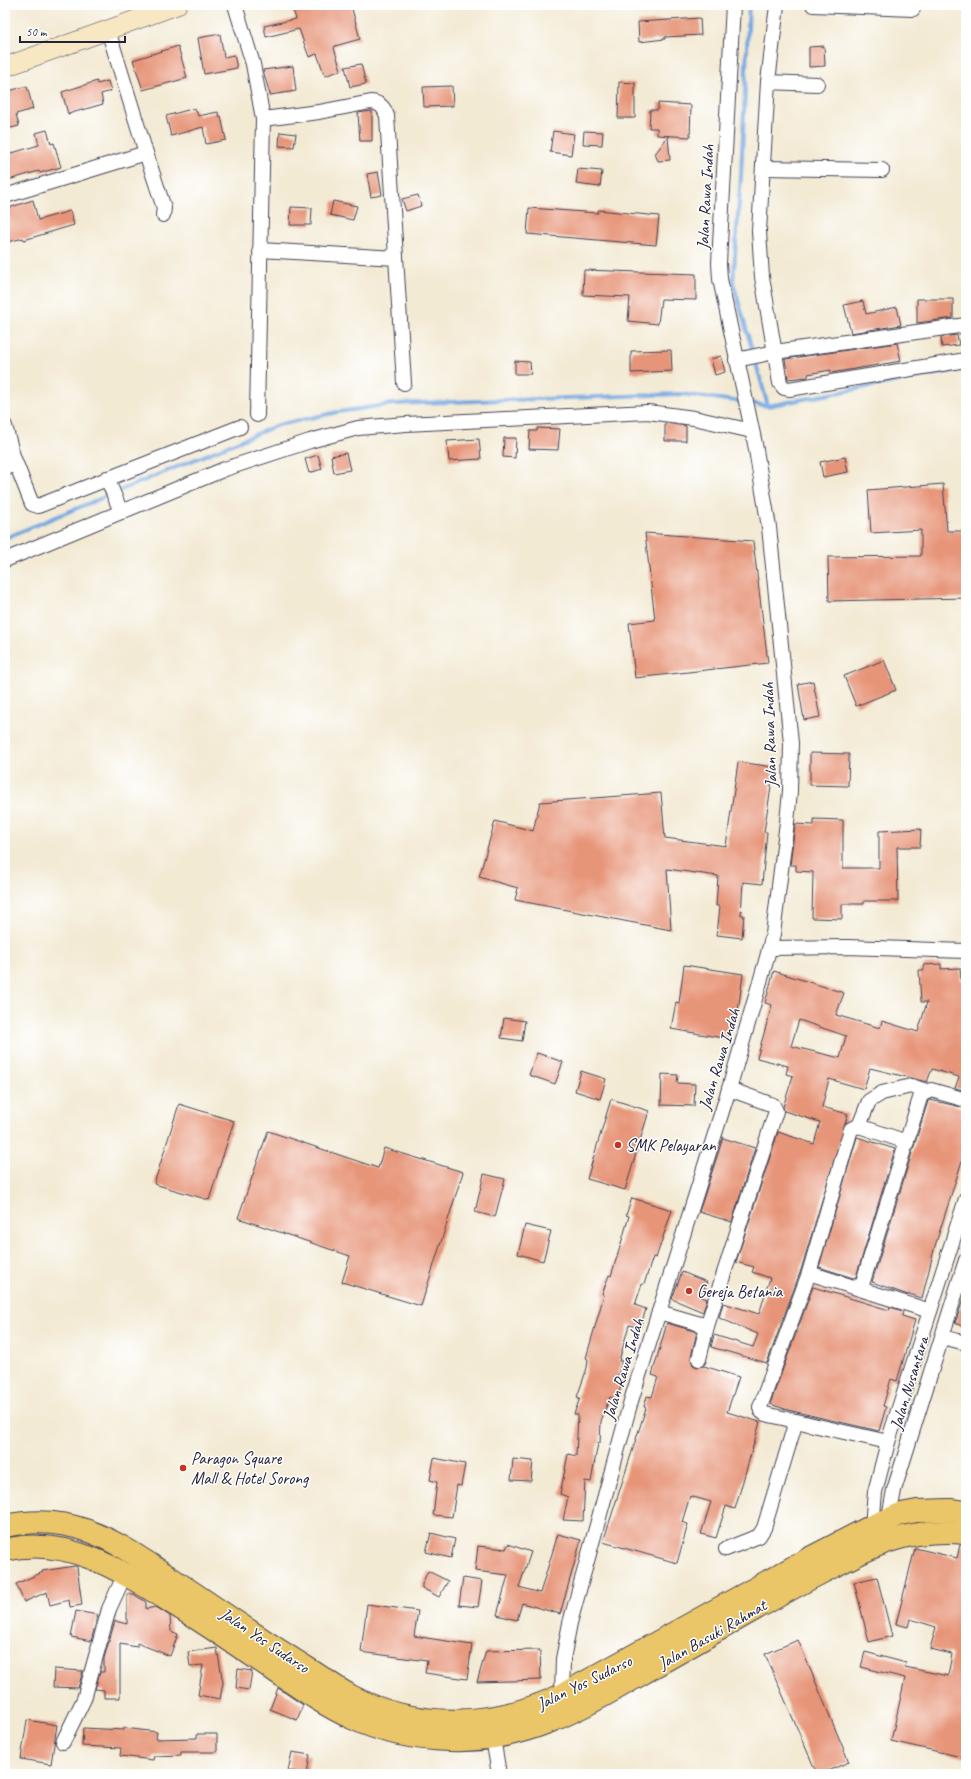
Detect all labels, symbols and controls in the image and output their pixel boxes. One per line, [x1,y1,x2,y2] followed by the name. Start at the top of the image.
[20,18,125,44] scale bar
[26,24,48,40] text: 50 m
[692,144,719,251] street label: Jalan Rawa Indah
[757,682,782,789] street label: Jalan Rawa Indah
[694,1006,745,1113] street label: Jalan Rawa Indah
[626,1135,717,1156] place label: SMK Pelayaran
[613,1140,623,1150] marker: SMK Pelayaran
[697,1281,784,1302] place label: Gereja Betania
[684,1286,694,1296] marker: Gereja Betania
[598,1316,649,1423] street label: Jalan Rawa Indah
[885,1332,934,1433] street label: Jalan Nusantara
[191,1448,310,1489] place label: Paragon Square Mall & Hotel Sorong
[178,1463,188,1473] marker: Paragon Square Mall & Hotel Sorong
[653,1594,772,1674] street label: Jalan Basuki Rahmat
[215,1602,314,1678] street label: Jalan Yos Sudarso
[532,1650,636,1715] street label: Jalan Yos Sudarso

